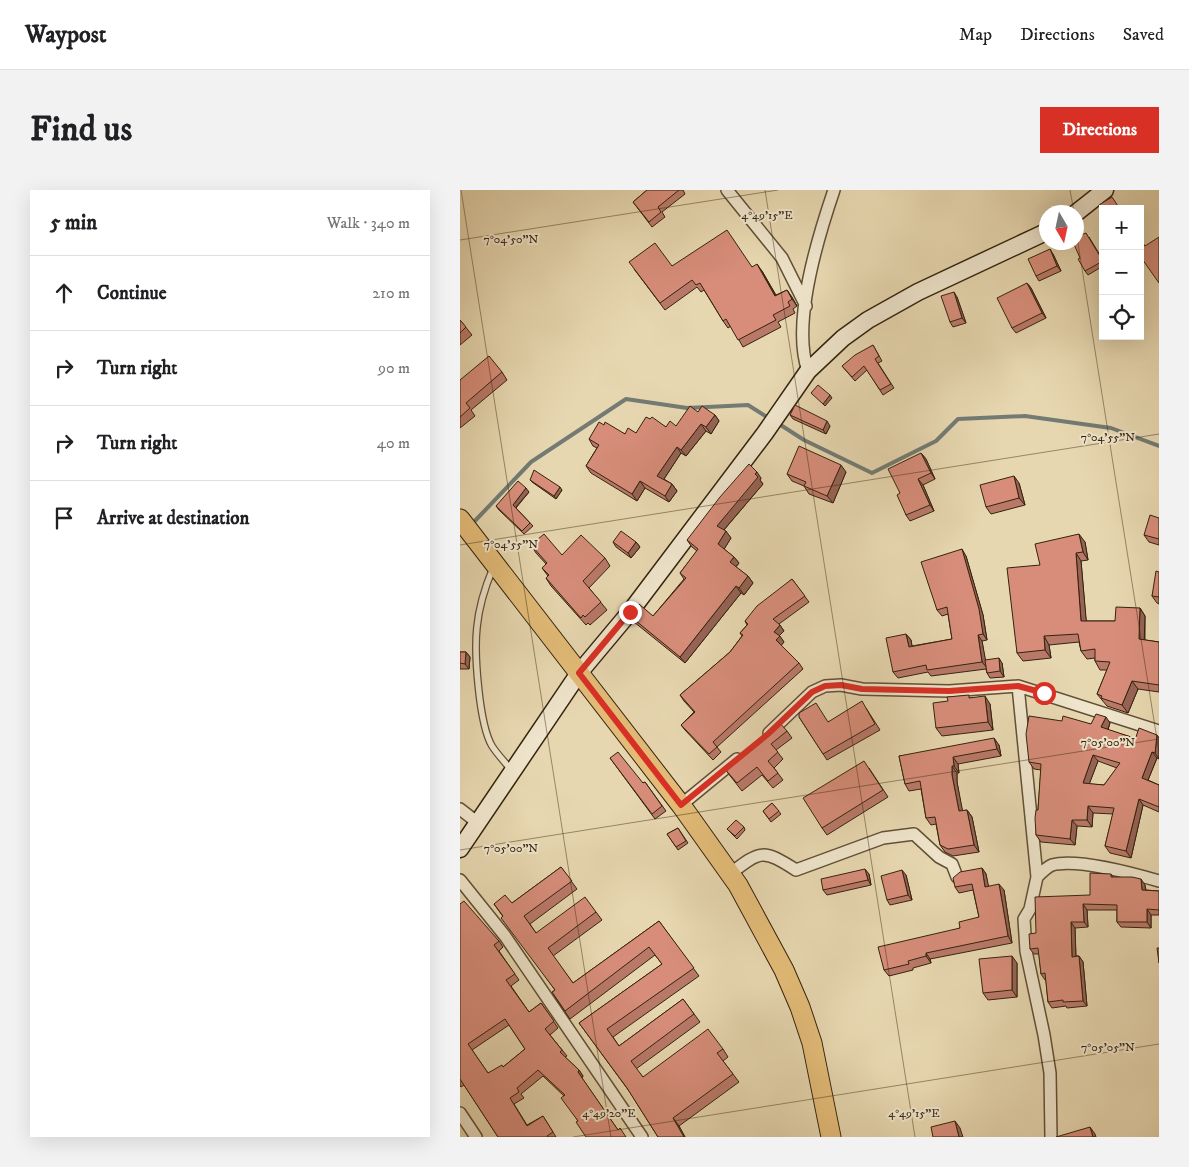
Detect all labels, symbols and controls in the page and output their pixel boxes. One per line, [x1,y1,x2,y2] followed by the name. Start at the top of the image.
[25,20,106,50] text: Waypost
[959,24,992,46] text: Map
[1020,24,1095,46] text: Directions
[1123,24,1164,46] text: Saved
[1040,107,1159,153] button: Directions
[30,108,132,152] text: Find us
[1039,205,1084,250] north arrow
[1099,205,1144,340] map controls
[1099,205,1144,250] button: +
[741,208,793,223] text: 4°49'15"E
[50,210,97,236] text: 5 min
[327,213,410,233] text: Walk · 340 m
[484,232,539,247] text: 7°04'50"N
[1099,250,1144,295] button: −
[50,279,78,307] icon: ahead
[97,282,167,305] text: Continue
[372,283,410,303] text: 210 m
[1099,295,1144,340] button: locate
[50,354,78,382] icon: right
[97,357,177,380] text: Turn right
[378,358,410,378] text: 90 m
[50,429,78,457] icon: right
[1081,430,1135,445] text: 7°04'55"N
[97,432,177,455] text: Turn right
[377,433,410,453] text: 40 m
[50,504,78,532] icon: arrive
[97,507,249,530] text: Arrive at destination
[484,537,538,552] text: 7°04'55"N
[619,601,642,624] route end
[1033,682,1056,705] route start
[1081,735,1135,750] text: 7°05'00"N
[484,841,538,856] text: 7°05'00"N
[1081,1040,1135,1055] text: 7°05'05"N
[582,1106,636,1121] text: 4°49'20"E
[888,1106,940,1121] text: 4°49'15"E

